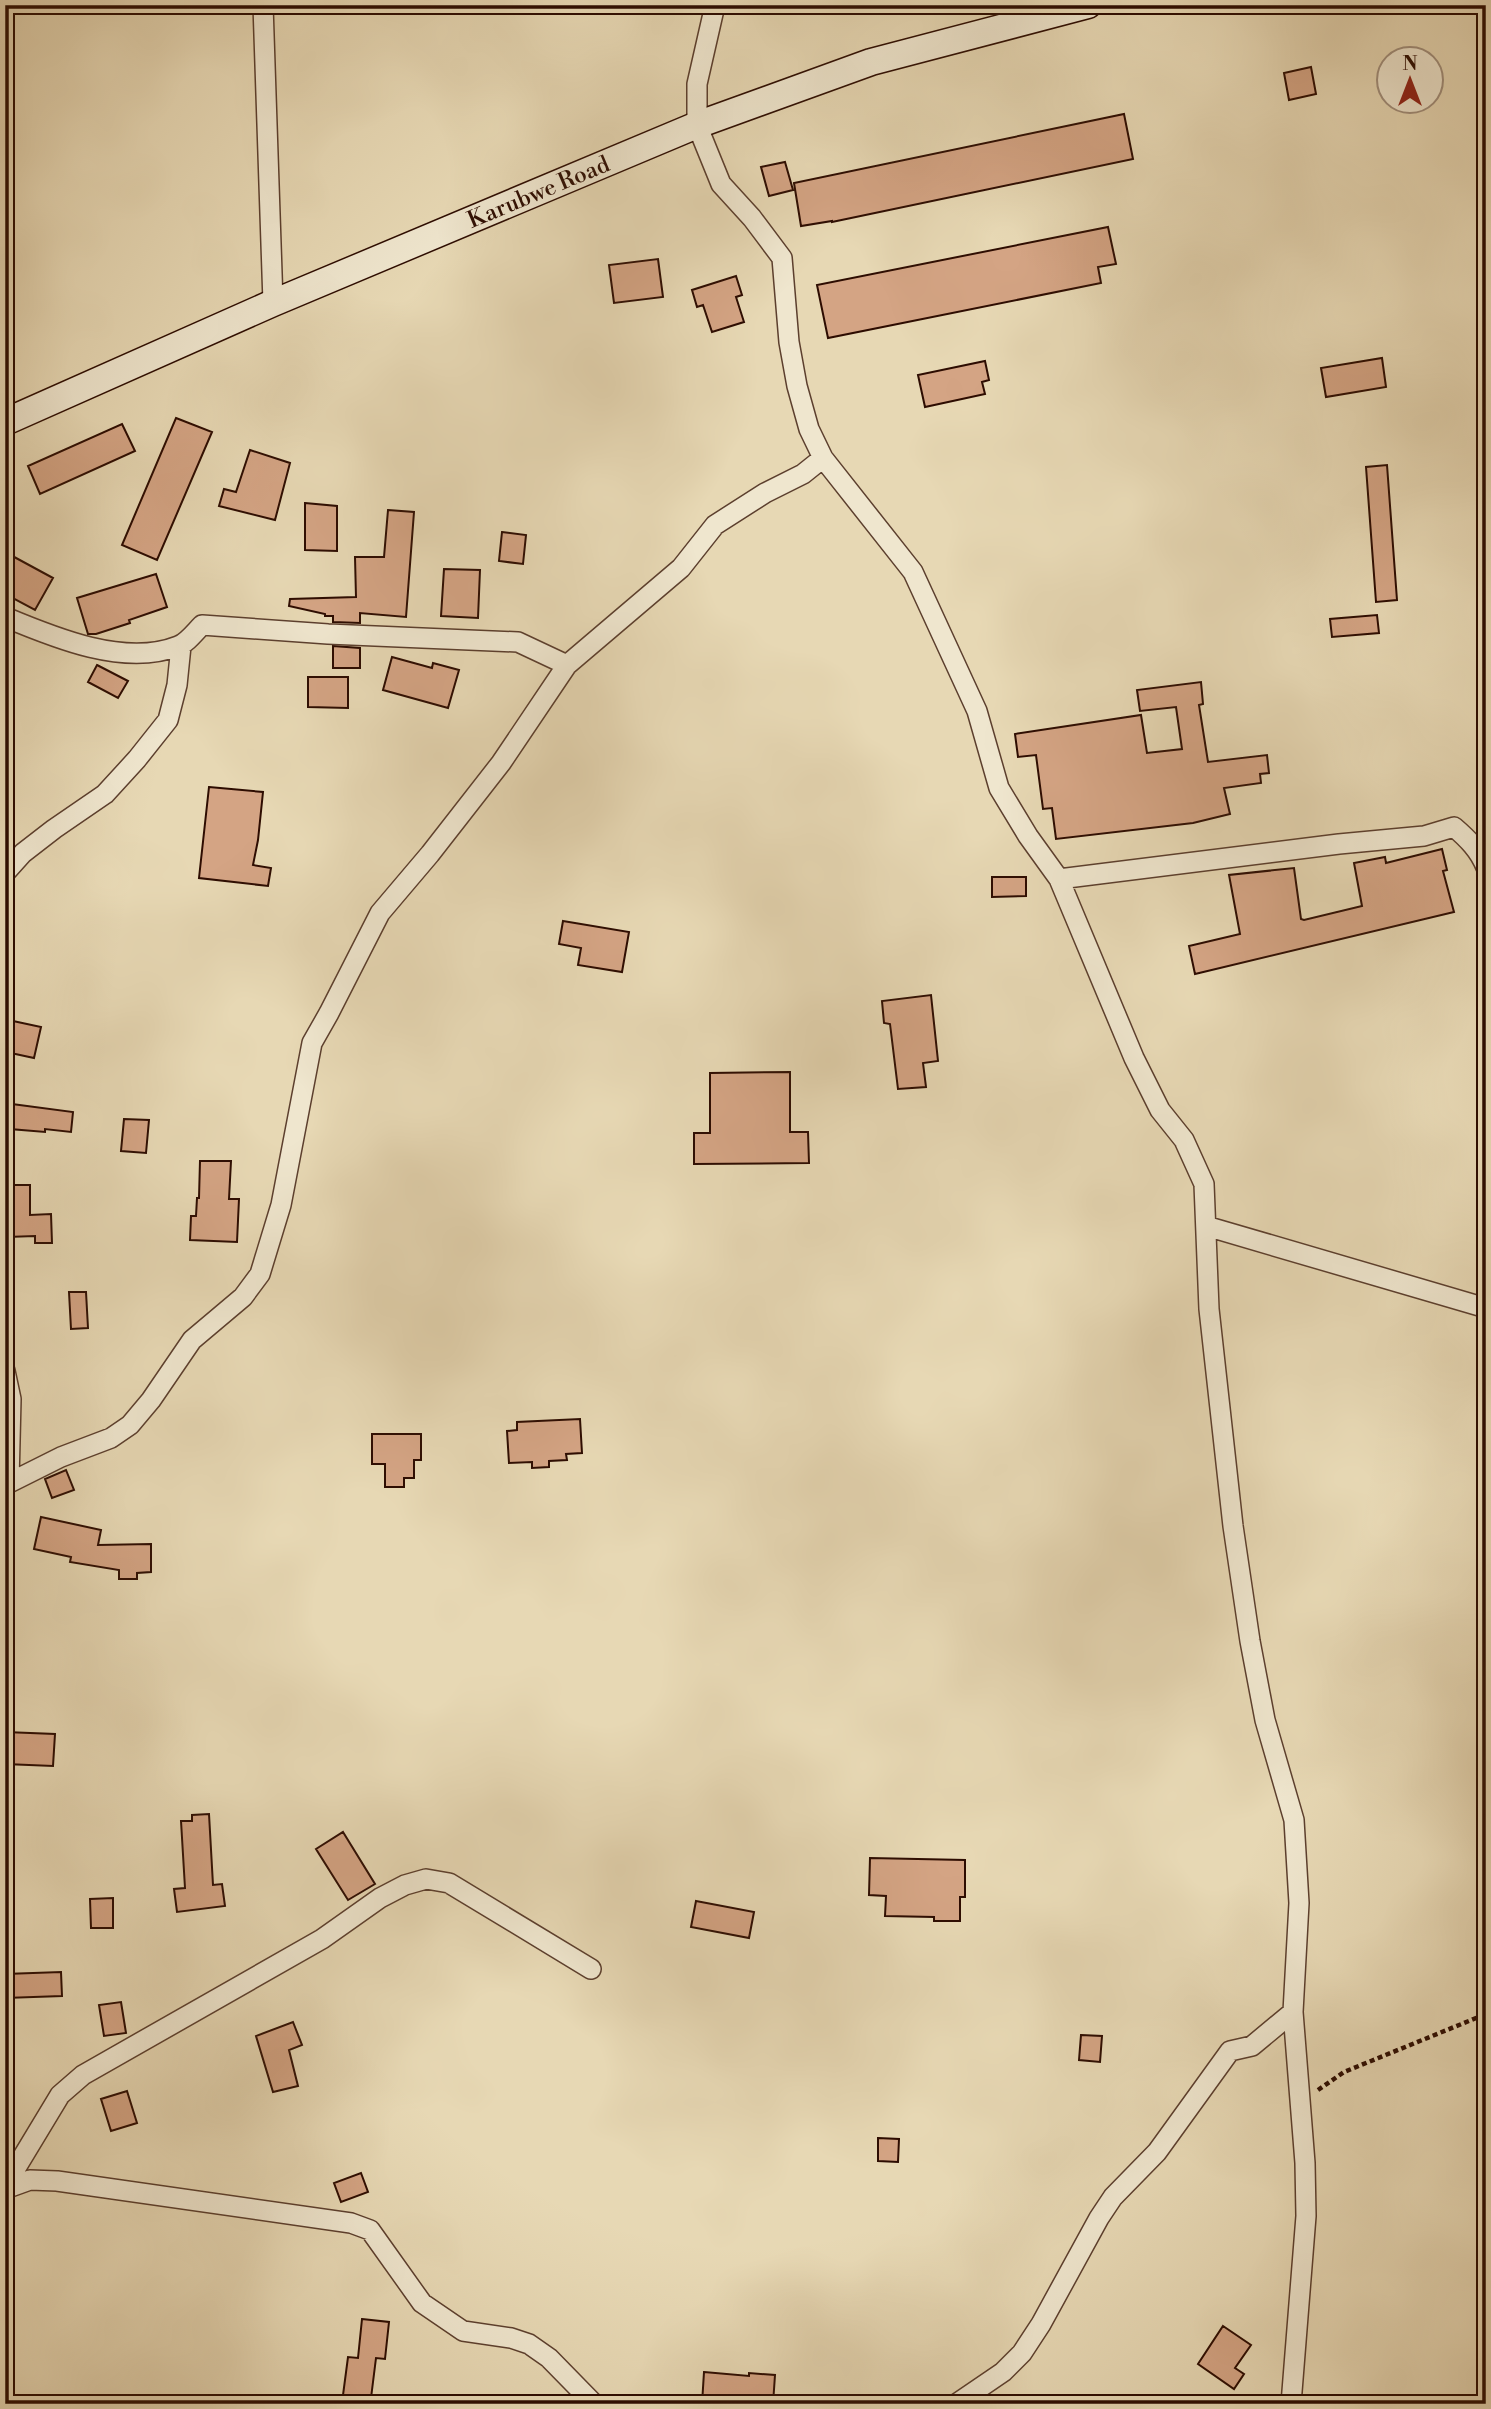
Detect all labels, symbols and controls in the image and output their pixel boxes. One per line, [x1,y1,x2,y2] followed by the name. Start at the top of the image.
[1376,46,1446,116] north arrow
[1402,52,1418,76] text: N
[463,150,614,235] street label: Karubwe Road

